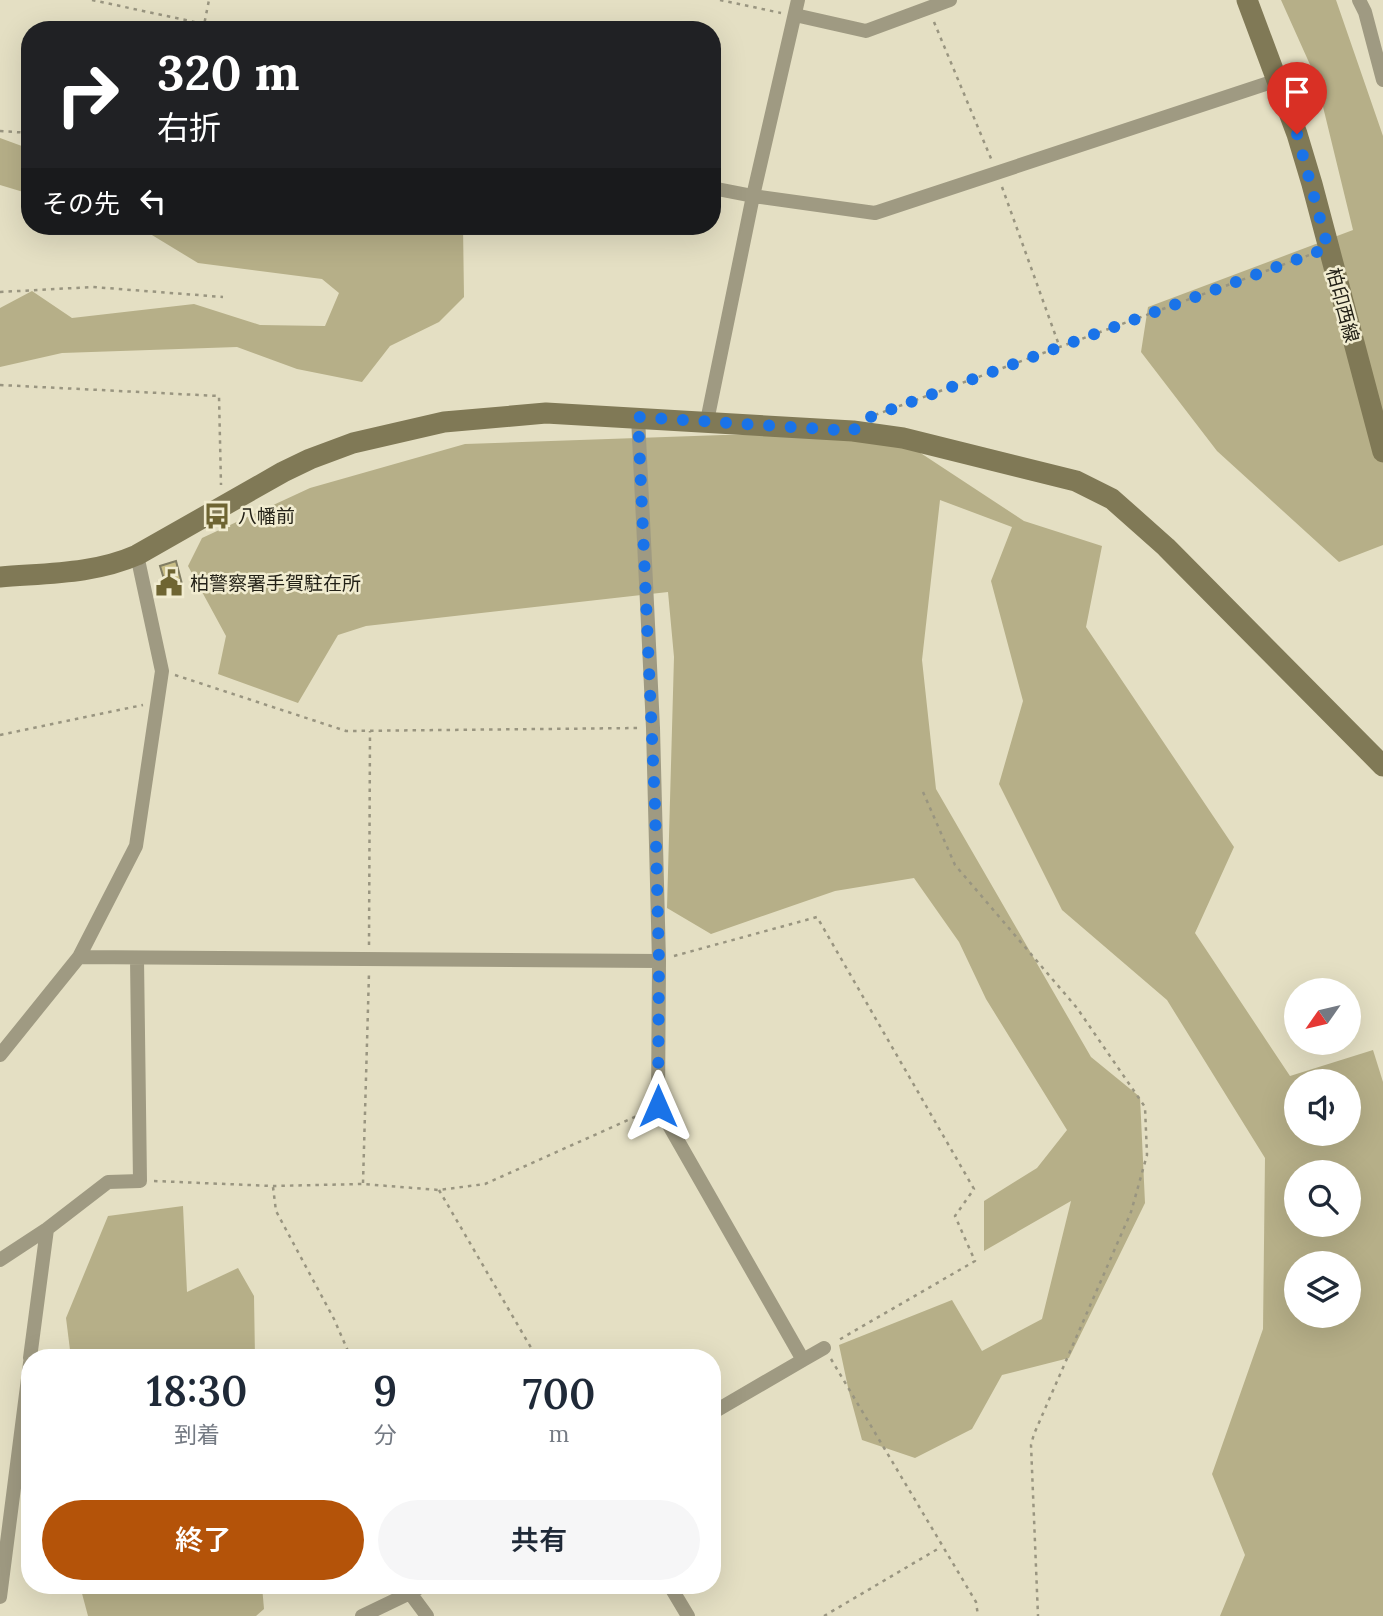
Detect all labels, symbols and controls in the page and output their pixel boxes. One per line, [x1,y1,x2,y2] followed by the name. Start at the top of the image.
[157,41,300,103] text: 320 m
[42,49,133,140] icon: right
[1267,62,1327,134] pin
[1278,73,1316,111] icon: arrive
[157,107,221,148] text: 右折
[134,182,172,220] icon: left
[42,187,120,220] text: その先
[1322,265,1364,345] street label: 柏印西線
[202,501,232,531] bus stop icon: 八幡前
[238,504,295,528] place label: 八幡前
[154,568,184,598] public building icon: 柏警察署手賀駐在所
[190,571,361,595] place label: 柏警察署手賀駐在所
[1284,978,1362,1055] north arrow
[1284,978,1361,1328] map controls
[621,1069,695,1143] position arrow
[1284,1069,1361,1146] button: sound
[1284,1160,1361,1237] button: search
[1284,1251,1361,1328] button: layers
[147,1364,247,1418] text: 18:30
[373,1364,397,1418] text: 9
[523,1367,595,1421] text: 700
[549,1419,569,1448] text: m
[174,1420,220,1449] text: 到着
[374,1420,397,1449] text: 分
[42,1500,364,1580] button: 終了
[378,1500,700,1580] button: 共有

